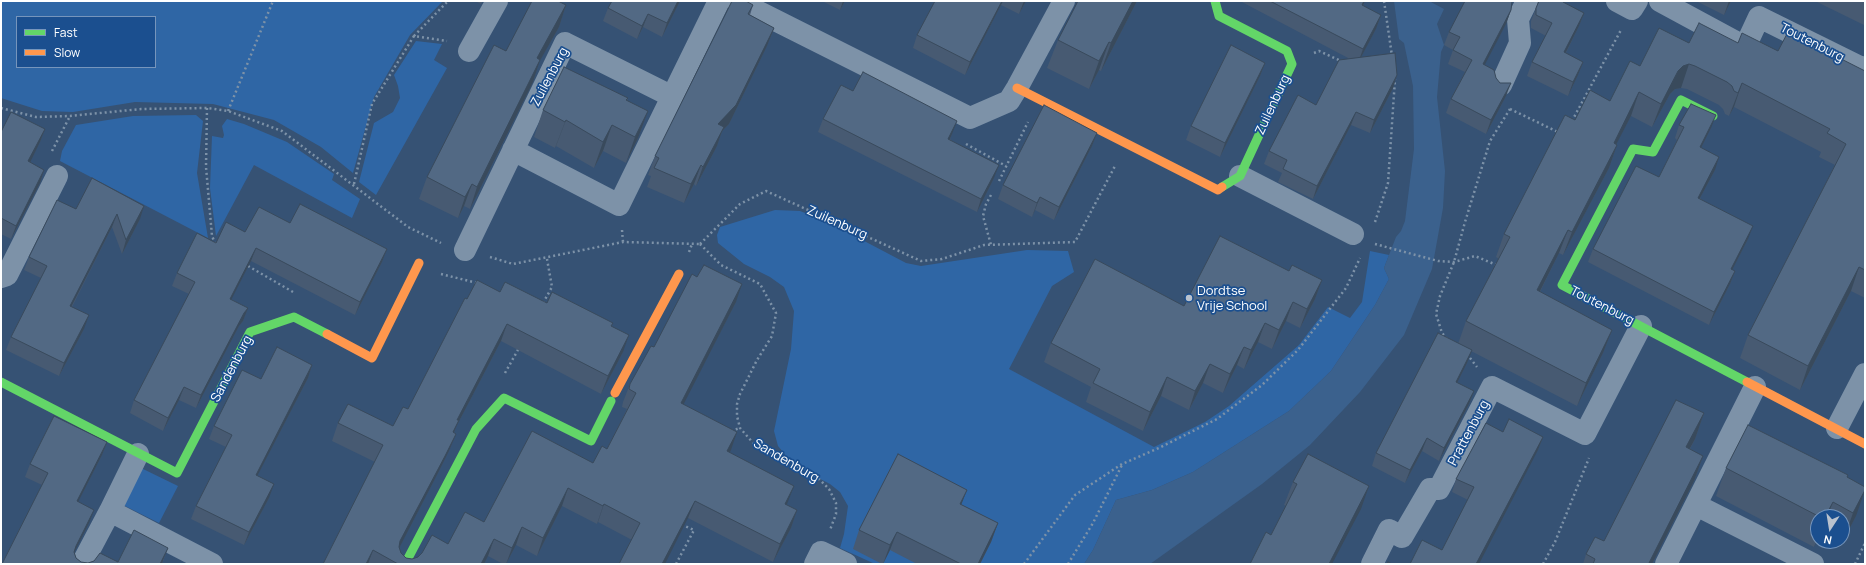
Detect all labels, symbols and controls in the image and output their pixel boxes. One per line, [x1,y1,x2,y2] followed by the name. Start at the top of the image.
[16,16,156,68] legend
[1777,20,1847,66] street label: Toutenburg
[54,24,78,41] text: Fast
[54,44,80,61] text: Slow
[528,45,572,109] street label: Zuilenburg
[1252,73,1294,137] street label: Zuilenburg
[804,203,870,243] street label: Zuilenburg
[1197,283,1267,314] place label: Dordtse Vrije School
[1567,283,1637,329] street label: Toutenburg
[1184,293,1194,303] marker: Dordtse Vrije School
[208,333,256,405] street label: Sandenburg
[1445,398,1493,468] street label: Prattenburg
[750,436,822,486] street label: Sandenburg
[1810,509,1850,549] north arrow
[1822,532,1833,548] text: N

